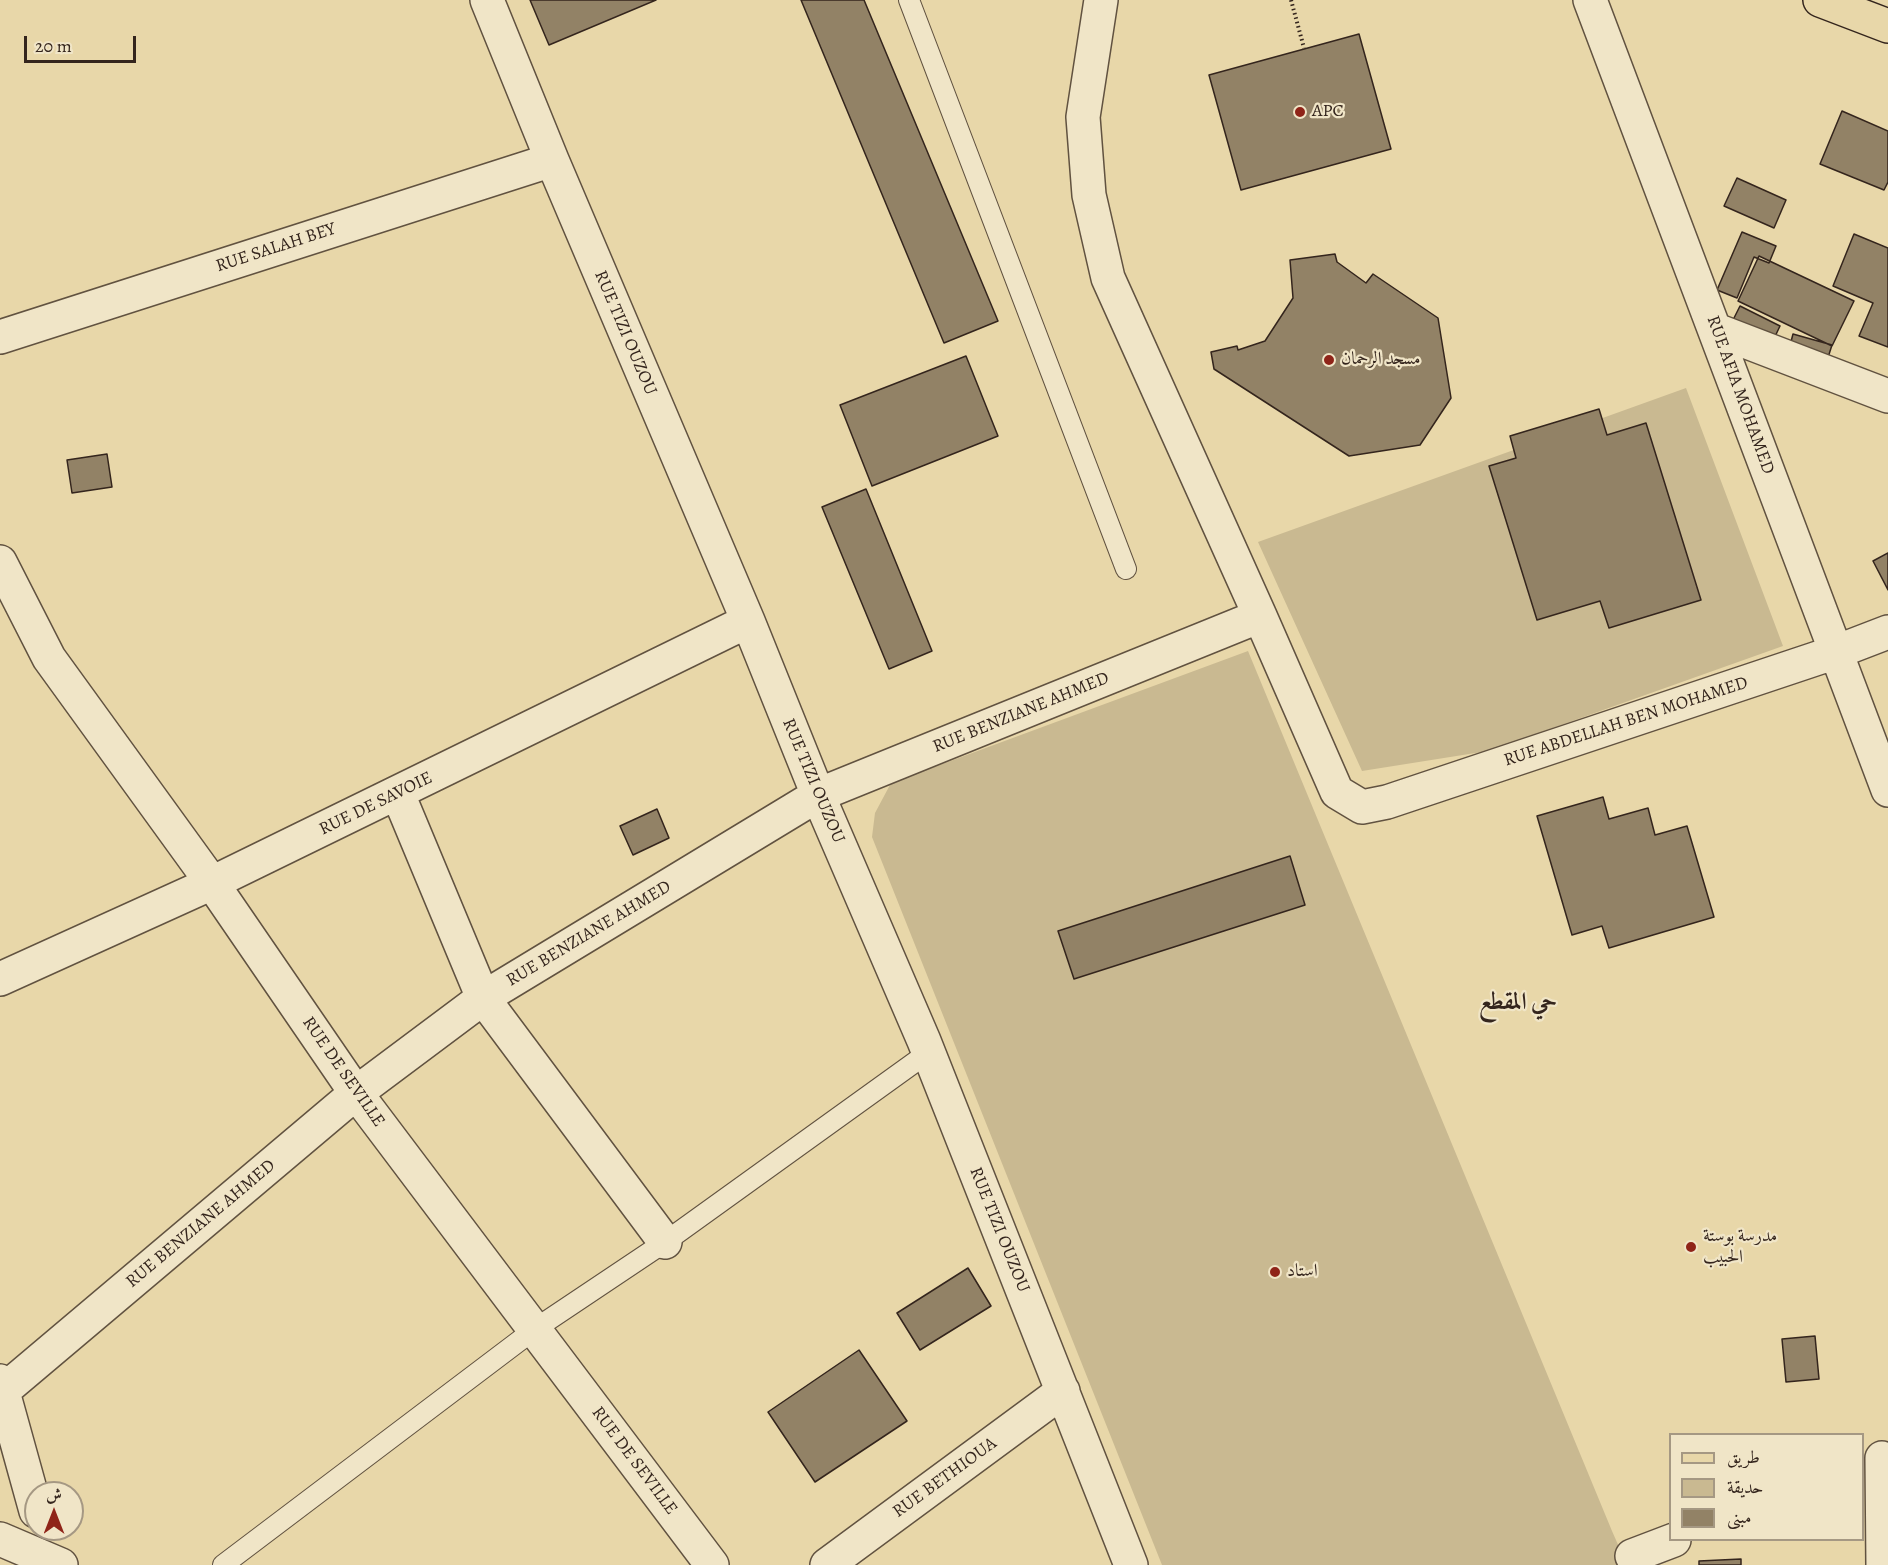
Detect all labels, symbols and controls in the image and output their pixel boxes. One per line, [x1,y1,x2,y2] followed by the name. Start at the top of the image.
[27,24,140,62] scale bar
[35,34,72,58] text: 20 m
[1312,101,1344,123] place label: APC
[1293,105,1307,119] marker: APC
[213,218,339,278] street label: RUE SALAH BEY
[589,267,661,399] street label: RUE TIZI OUZOU
[1701,313,1779,477] street label: RUE AFIA MOHAMED
[1341,349,1420,371] place label: مسجد الرحمان
[1322,353,1336,367] marker: مسجد الرحمان
[930,668,1112,758] street label: RUE BENZIANE AHMED
[1501,672,1751,772] street label: RUE ABDELLAH BEN MOHAMED
[777,715,849,847] street label: RUE TIZI OUZOU
[316,767,436,841] street label: RUE DE SAVOIE
[503,876,675,992] street label: RUE BENZIANE AHMED
[1479,989,1557,1017] district label: حي المقطع
[297,1013,389,1131] street label: RUE DE SEVILLE
[122,1155,280,1293] street label: RUE BENZIANE AHMED
[964,1164,1034,1296] street label: RUE TIZI OUZOU
[1703,1226,1777,1268] place label: مدرسة بوستة الحبيب
[1684,1240,1698,1254] marker: مدرسة بوستة الحبيب
[1287,1261,1318,1283] place label: استاد
[1268,1265,1282,1279] marker: استاد
[586,1403,682,1519] street label: RUE DE SEVILLE
[889,1433,1001,1523] street label: RUE BETHIOUA
[1669,1433,1864,1541] legend
[1727,1445,1760,1469] text: طريق
[1727,1475,1763,1499] text: حديقة
[24,1481,84,1541] north arrow
[46,1484,62,1506] text: ش
[1727,1505,1752,1529] text: مبنى

